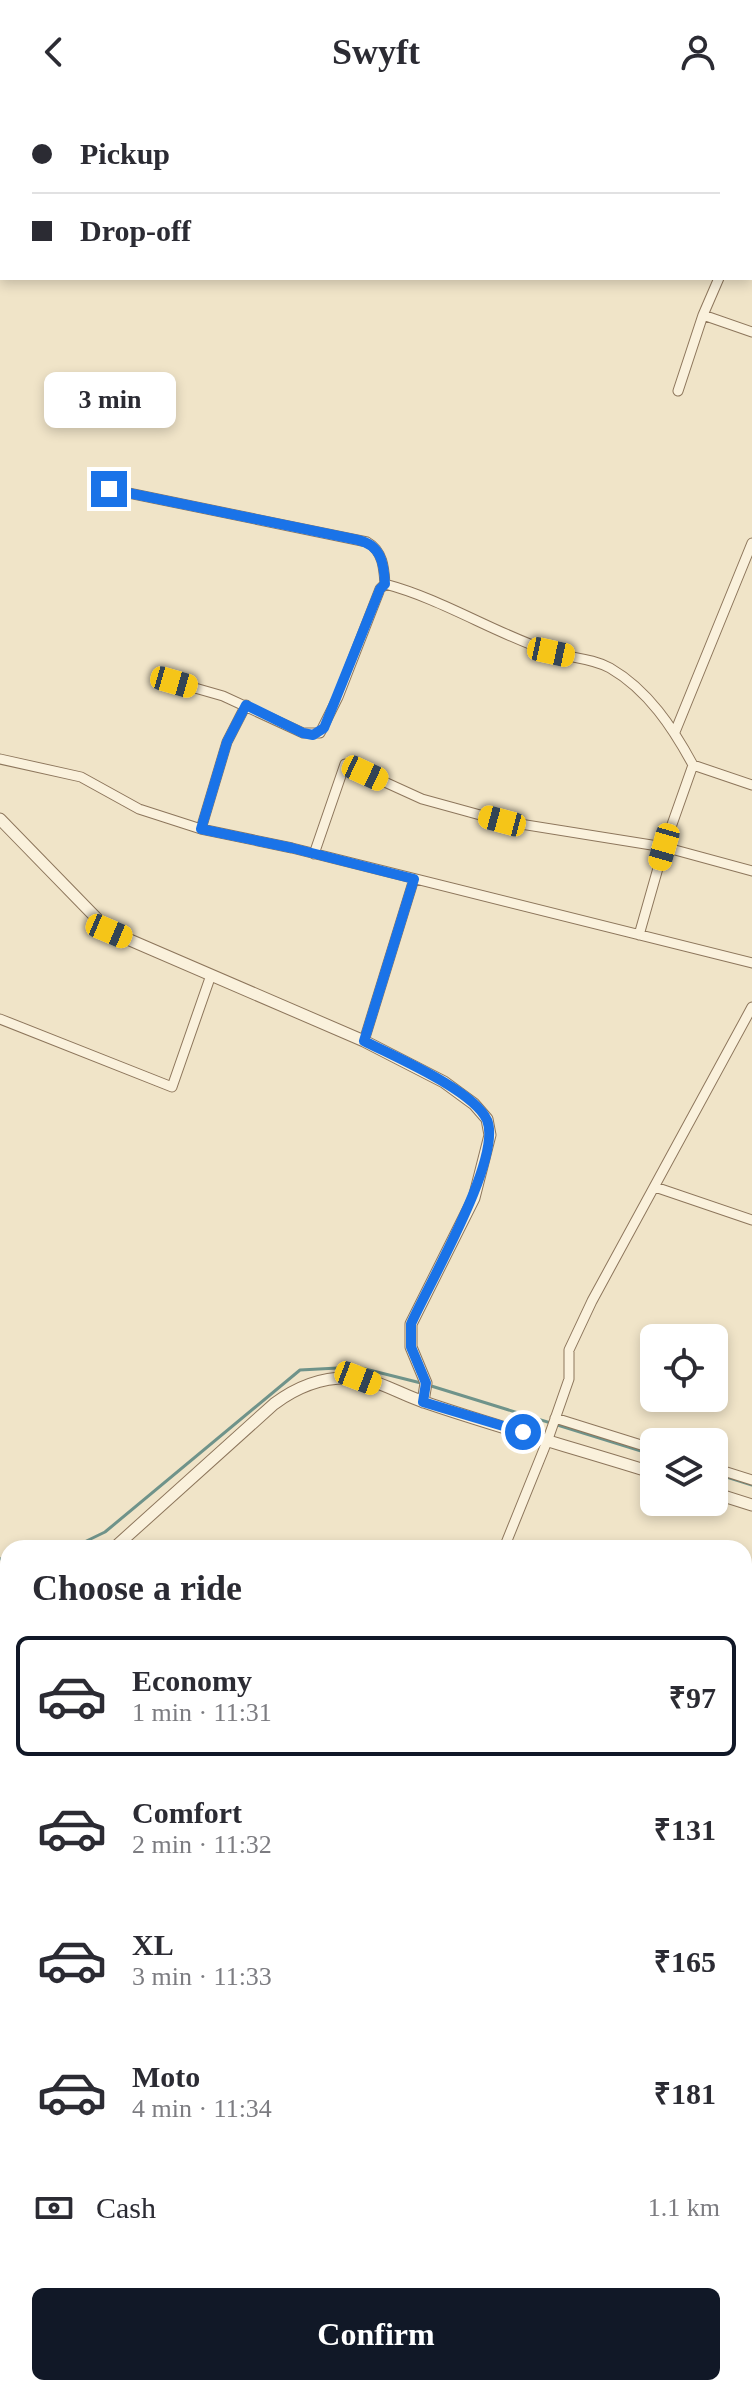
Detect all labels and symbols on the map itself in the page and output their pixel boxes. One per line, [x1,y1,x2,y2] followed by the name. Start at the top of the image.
[43,373,175,429] callout: 3 min
[91,471,127,507] route end
[525,635,577,669] car
[148,664,200,700] car
[338,752,392,794] car
[476,803,528,839] car
[646,821,682,873] car
[82,911,136,951] car
[331,1358,385,1398] car
[505,1414,541,1450] route start

